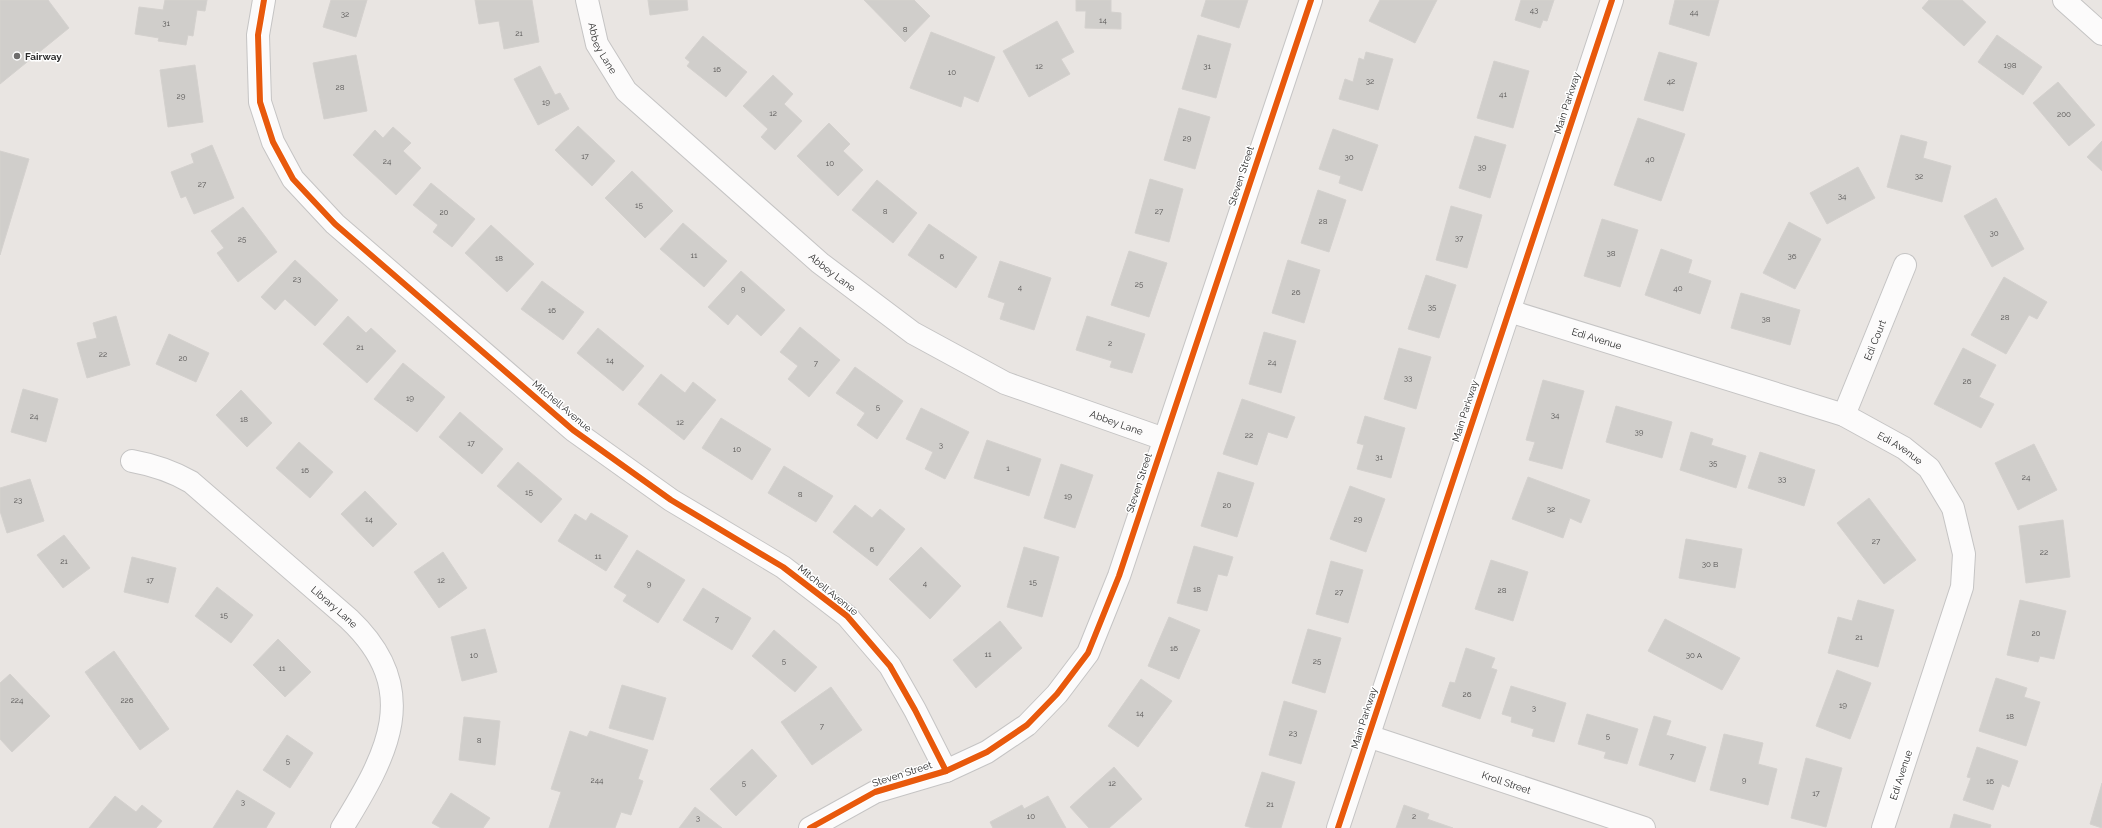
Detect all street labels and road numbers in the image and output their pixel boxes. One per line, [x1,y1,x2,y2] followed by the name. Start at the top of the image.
[587,21,619,76] street label: Abbey Lane
[1552,70,1582,135] street label: Main Parkway
[1226,144,1256,207] street label: Steven Street
[807,251,858,293] street label: Abbey Lane
[1861,318,1888,362] street label: Edi Court
[1571,325,1623,351] street label: Edi Avenue
[530,378,594,434] street label: Mitchell Avenue
[1450,378,1480,443] street label: Main Parkway
[1089,408,1145,437] street label: Abbey Lane
[1876,429,1925,467] street label: Edi Avenue
[1124,451,1154,514] street label: Steven Street
[796,562,860,618] street label: Mitchell Avenue
[309,584,360,630] street label: Library Lane
[1349,685,1379,750] street label: Main Parkway
[1888,749,1914,801] street label: Edi Avenue
[871,759,934,789] street label: Steven Street
[1480,769,1533,796] street label: Kroll Street

